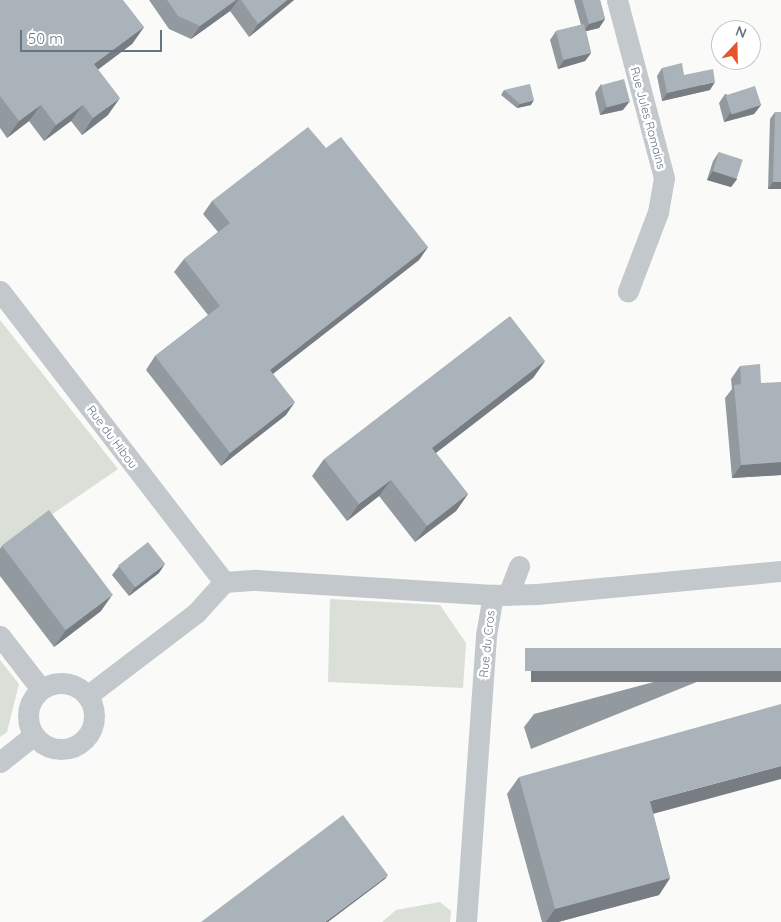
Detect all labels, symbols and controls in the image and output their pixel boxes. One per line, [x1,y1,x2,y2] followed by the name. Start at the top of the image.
[22,20,165,52] scale bar
[711,20,761,70] north arrow
[733,22,749,42] text: N
[28,29,63,48] text: 50 m
[627,65,669,171] street label: Rue Jules Romains
[84,403,140,471] street label: Rue du Hibou
[476,610,498,678] street label: Rue du Cros

